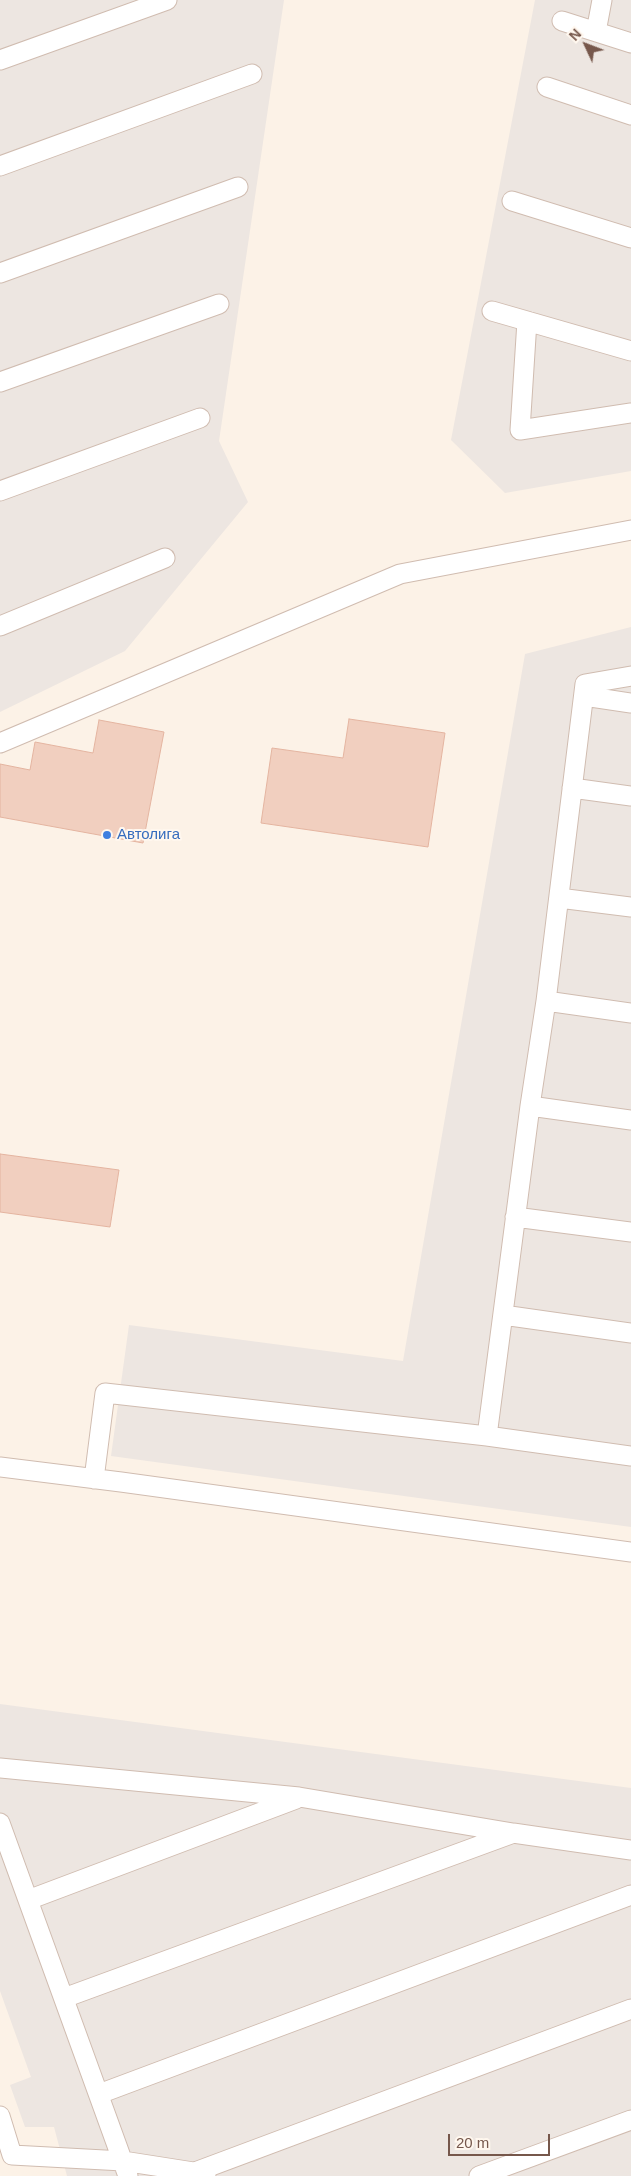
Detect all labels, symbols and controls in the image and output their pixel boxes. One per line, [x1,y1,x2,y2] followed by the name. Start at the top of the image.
[561,20,611,70] north arrow
[566,26,584,44] text: N
[117,826,180,844] place label: Автолига
[101,829,113,841] marker: Автолига
[451,2124,554,2156] scale bar
[456,2134,489,2151] text: 20 m

